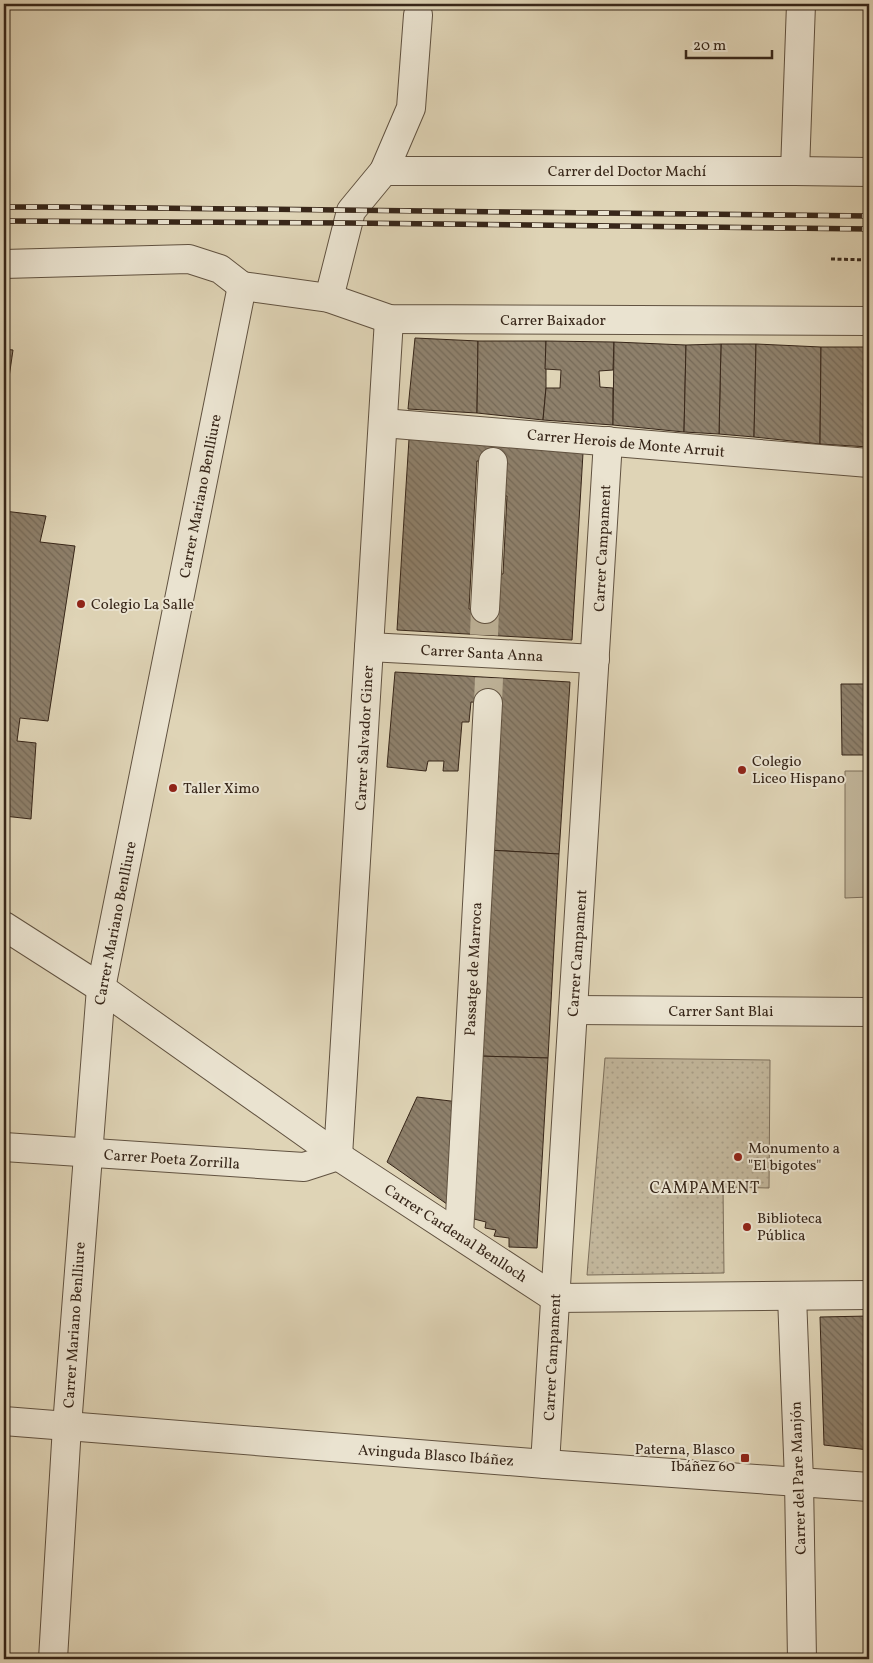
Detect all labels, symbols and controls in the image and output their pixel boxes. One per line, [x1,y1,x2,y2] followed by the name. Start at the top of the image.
[686,28,772,60] scale bar
[693,36,726,57] text: 20 m
[548,162,707,183] street label: Carrer del Doctor Machí
[500,311,606,332] street label: Carrer Baixador
[175,413,228,580] street label: Carrer Mariano Benlliure
[526,425,726,464] street label: Carrer Herois de Monte Arruit
[590,484,617,612] street label: Carrer Campament
[91,595,194,616] place label: Colegio La Salle
[75,598,87,610] marker: Colegio La Salle
[420,641,544,668] street label: Carrer Santa Anna
[351,665,380,811] street label: Carrer Salvador Giner
[752,752,845,790] place label: Colegio Liceo Hispano
[736,764,748,776] marker: Colegio Liceo Hispano
[183,779,260,800] place label: Taller Ximo
[167,782,179,794] marker: Taller Ximo
[90,840,143,1007] street label: Carrer Mariano Benlliure
[564,889,593,1017] street label: Carrer Campament
[461,902,488,1037] street label: Passatge de Marroca
[668,1002,774,1023] street label: Carrer Sant Blai
[748,1139,840,1177] place label: Monumento a "El bigotes"
[103,1145,241,1176] street label: Carrer Poeta Zorrilla
[732,1151,744,1163] marker: Monumento a "El bigotes"
[650,1178,760,1200] district label: CAMPAMENT
[379,1180,531,1289] street label: Carrer Cardenal Benlloch
[757,1209,822,1247] place label: Biblioteca Pública
[741,1221,753,1233] marker: Biblioteca Pública
[59,1241,92,1409] street label: Carrer Mariano Benlliure
[540,1293,567,1421] street label: Carrer Campament
[786,1401,813,1555] street label: Carrer del Pare Manjón
[635,1440,735,1478] place label: Paterna, Blasco Ibáñez 60
[357,1441,514,1472] street label: Avinguda Blasco Ibáñez
[739,1452,751,1464] marker: Paterna, Blasco Ibáñez 60

